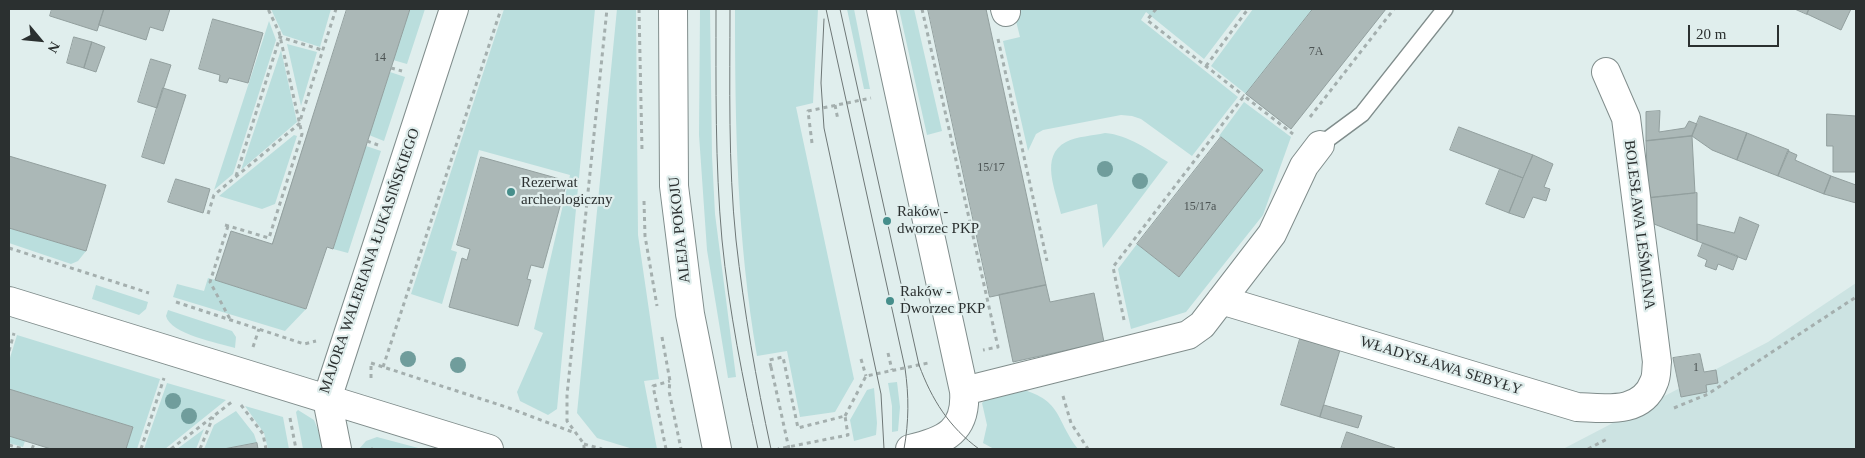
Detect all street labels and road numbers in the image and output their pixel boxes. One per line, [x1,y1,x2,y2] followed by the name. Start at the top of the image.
[316,126,424,396] street label: MAJORA WALERIANA ŁUKASIŃSKIEGO
[1620,139,1658,311] street label: BOLESŁAWA LEŚMIANA
[665,176,695,284] street label: ALEJA POKOJU
[1358,333,1524,399] street label: WŁADYSŁAWA SEBYŁY

